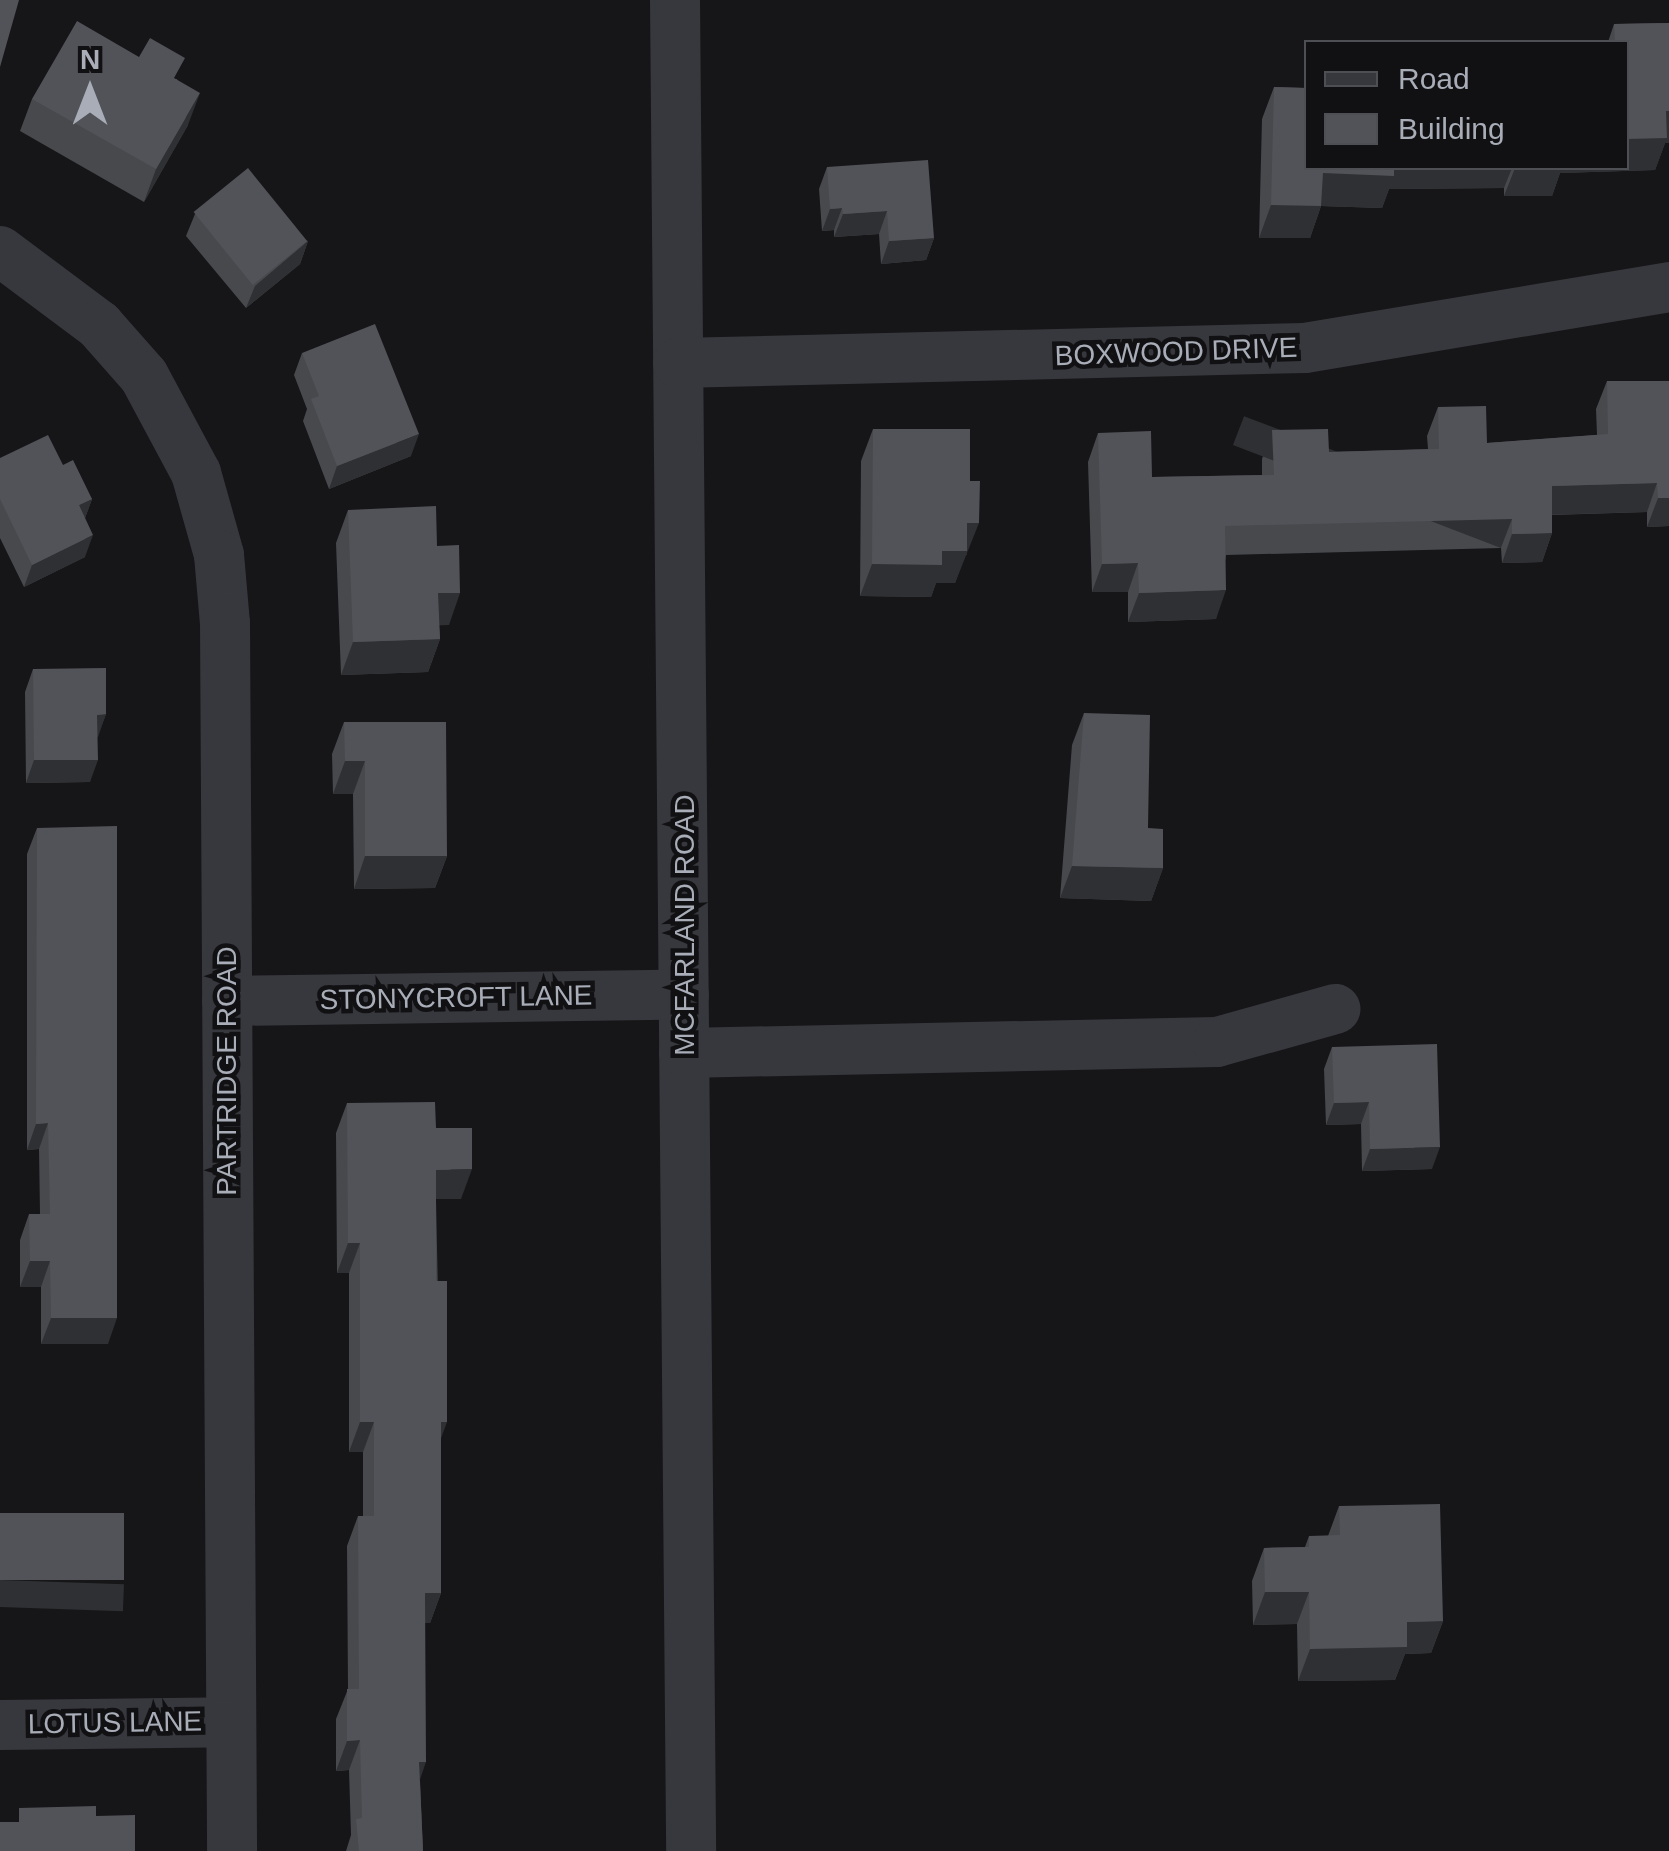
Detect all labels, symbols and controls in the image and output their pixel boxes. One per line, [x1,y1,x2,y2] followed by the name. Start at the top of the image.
[40,40,140,140] north arrow
[1304,40,1629,170] legend
[80,44,100,75] text: N
[1398,62,1470,95] text: Road
[1398,112,1505,145] text: Building
[1054,331,1298,373] street label: BOXWOOD DRIVE
[668,794,702,1056] street label: MCFARLAND ROAD
[210,946,244,1196] street label: PARTRIDGE ROAD
[319,979,593,1017] street label: STONYCROFT LANE
[28,1705,202,1741] street label: LOTUS LANE

